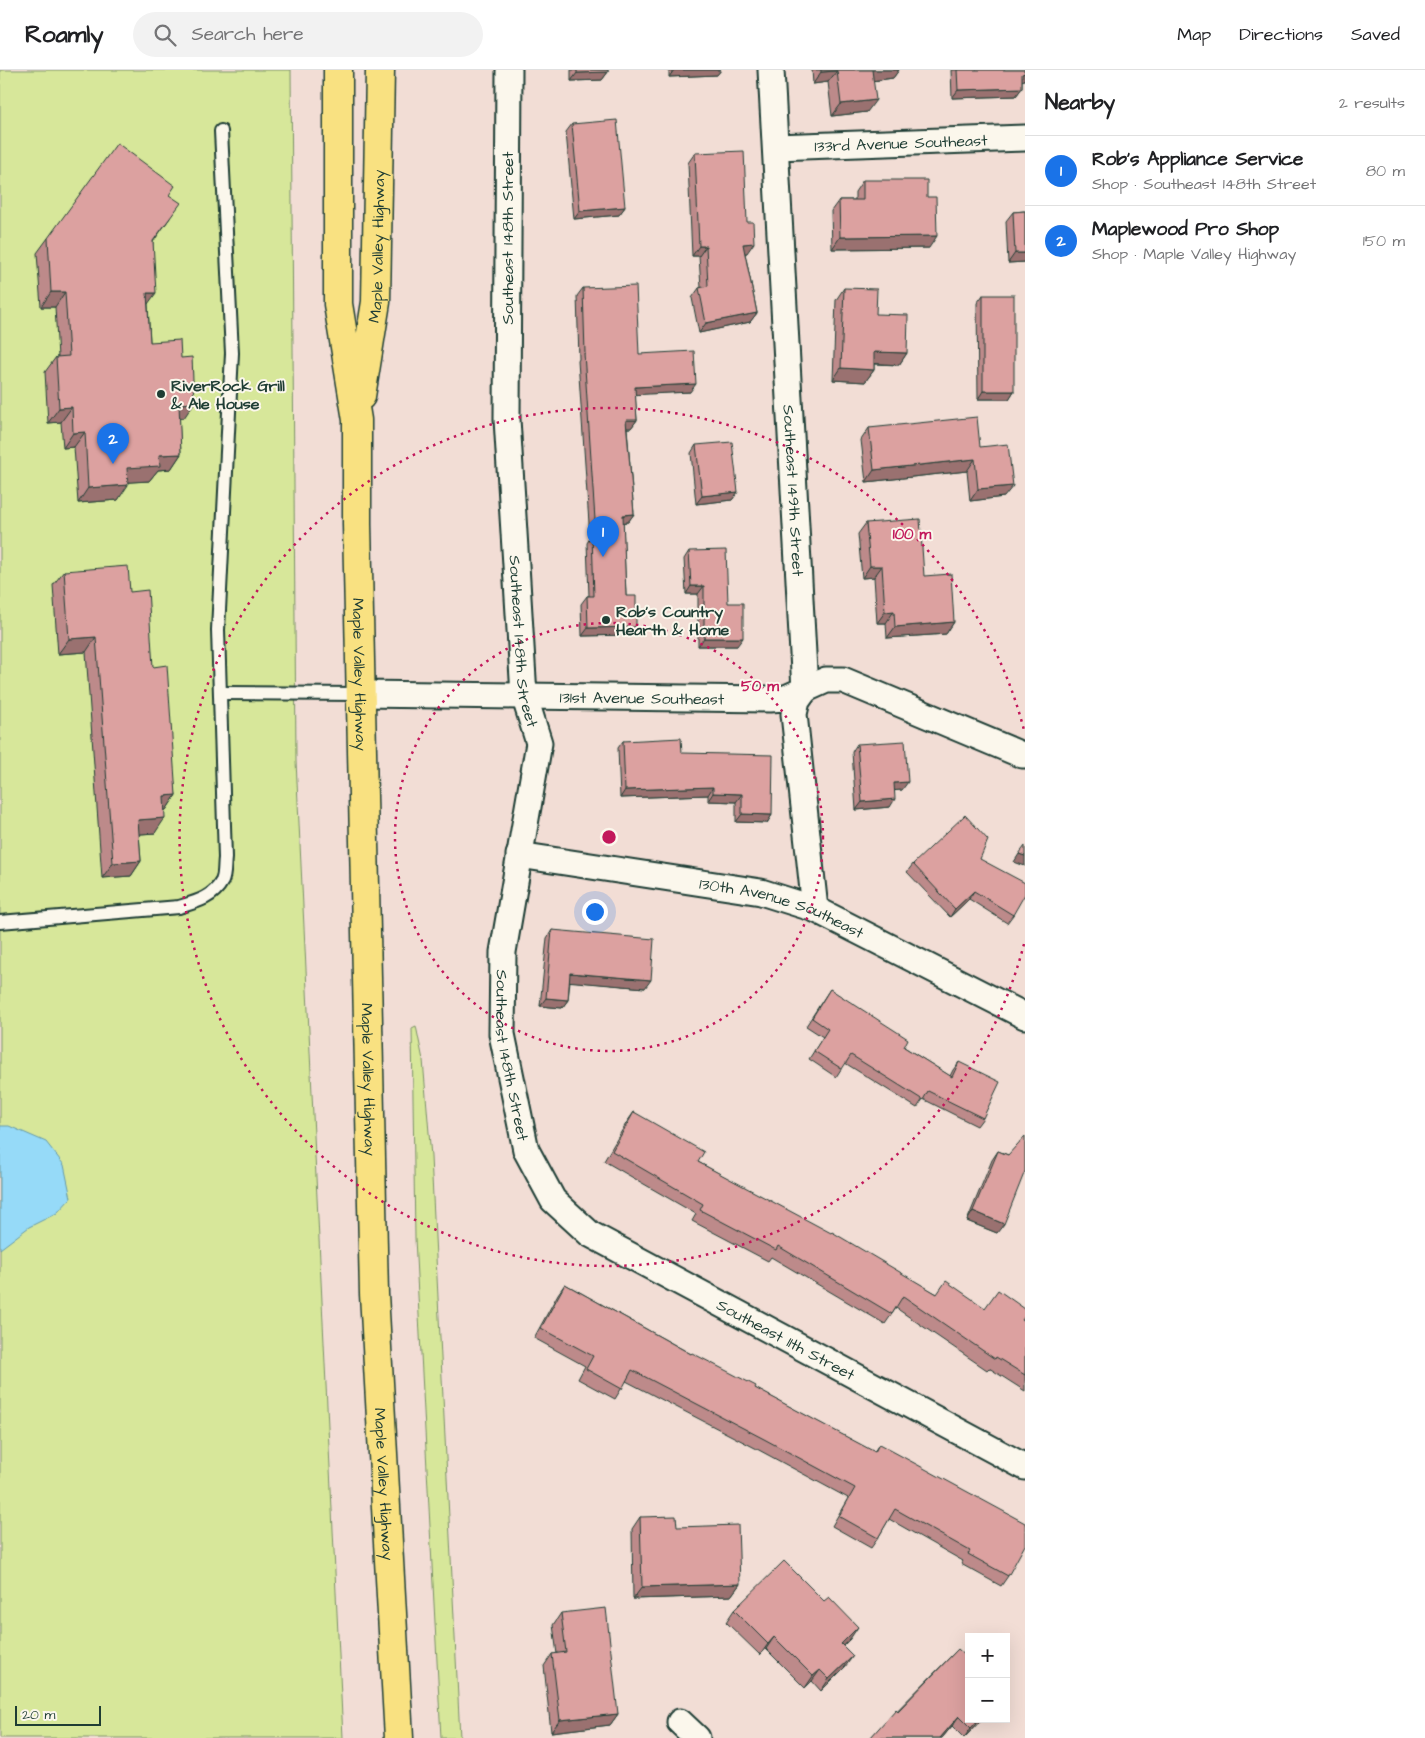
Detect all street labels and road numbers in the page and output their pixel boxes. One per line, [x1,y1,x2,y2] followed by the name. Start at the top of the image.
[814,129,988,158] street label: 133rd Avenue Southeast
[497,151,519,324] street label: Southeast 148th Street
[363,169,391,324] street label: Maple Valley Highway
[777,404,809,577] street label: Southeast 149th Street
[503,555,544,731] street label: Southeast 148th Street
[347,598,372,751] street label: Maple Valley Highway
[560,686,725,710] street label: 131st Avenue Southeast
[698,873,868,944] street label: 130th Avenue Southeast
[490,969,534,1143] street label: Southeast 148th Street
[356,1003,381,1156] street label: Maple Valley Highway
[713,1294,859,1386] street label: Southeast 11th Street
[368,1407,399,1561] street label: Maple Valley Highway

